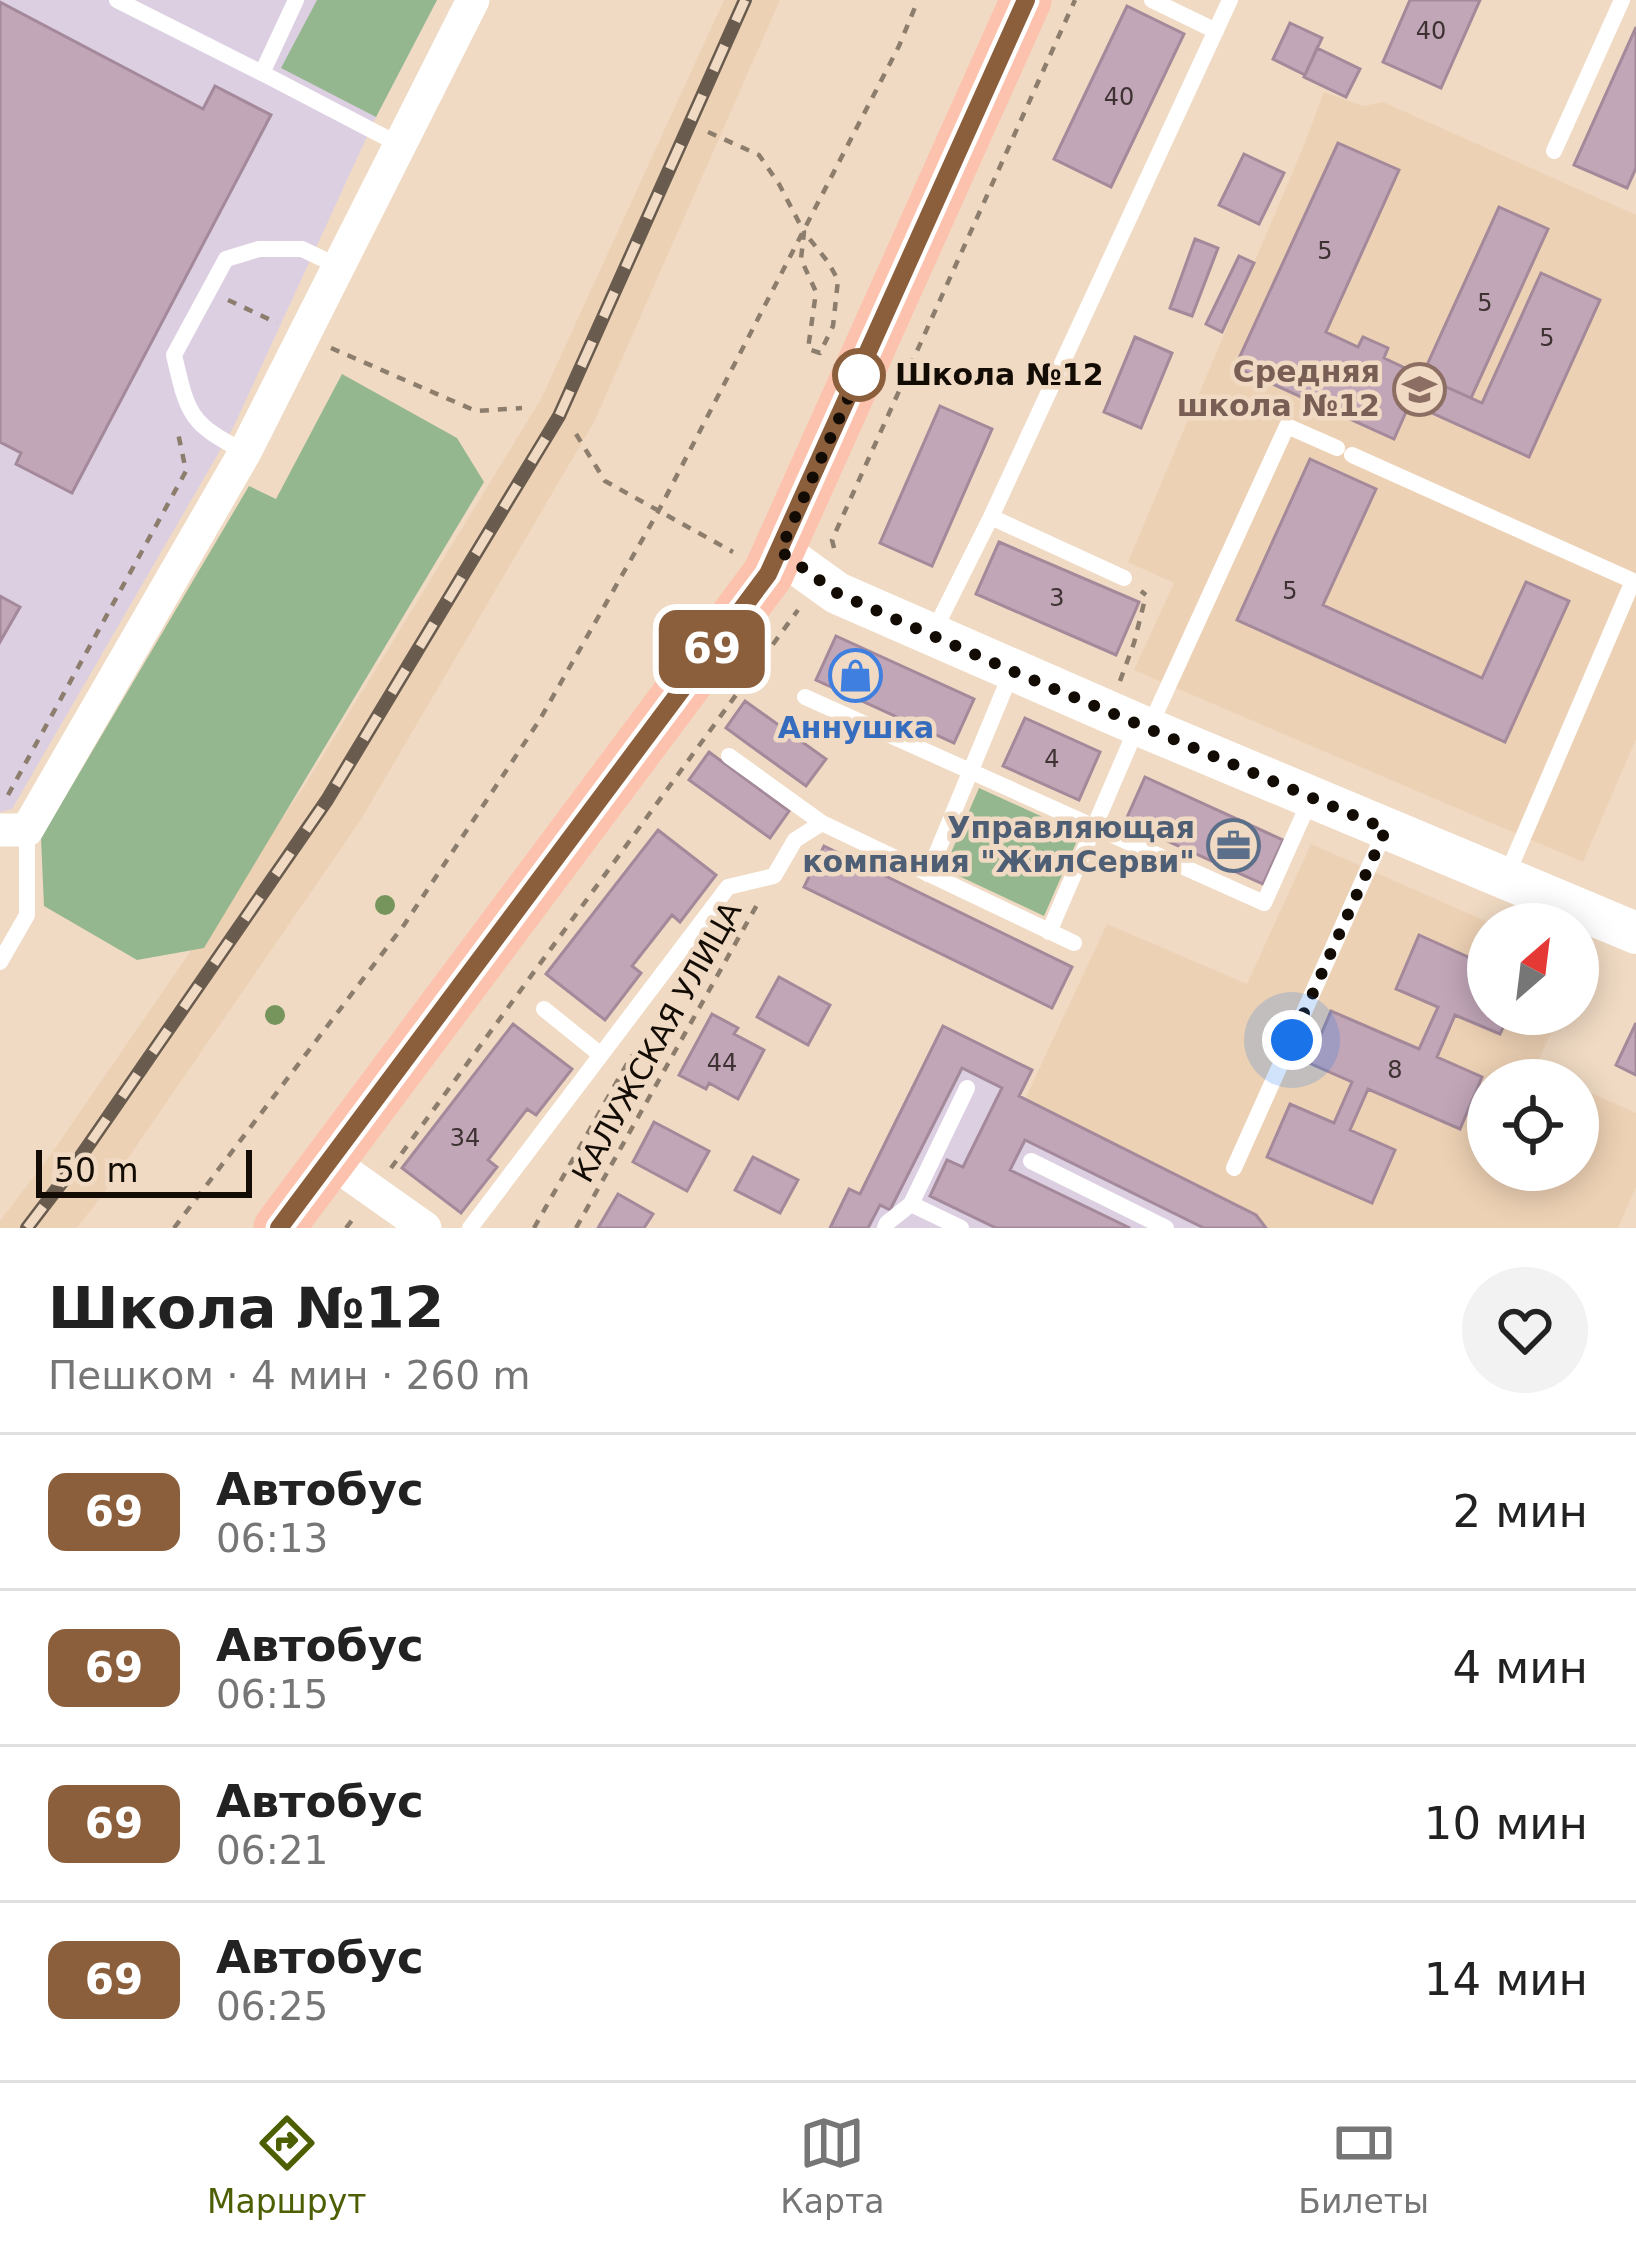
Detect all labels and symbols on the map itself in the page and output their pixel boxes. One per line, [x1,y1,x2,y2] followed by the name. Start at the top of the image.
[1416,17,1446,45] house number: 40
[1104,83,1134,111] house number: 40
[1317,237,1333,265] house number: 5
[1477,289,1493,317] house number: 5
[1539,324,1555,352] house number: 5
[834,350,884,400] marker: Школа №12
[1177,354,1380,423] place label: Средняя школа №12
[895,357,1104,392] place label: Школа №12
[1391,361,1447,417] school or university icon: Средняя школа №12
[1282,577,1298,605] house number: 5
[1049,584,1065,612] house number: 3
[658,610,766,688] line badge: 69
[828,648,884,704] shop icon: Аннушка
[778,710,934,745] place label: Аннушка
[1044,745,1060,773] house number: 4
[802,810,1195,879] place label: Управляющая компания "ЖилСерви"
[1206,817,1262,873] office icon: Управляющая компания "ЖилСерви"
[565,895,749,1188] street label: КАЛУЖСКАЯ УЛИЦА
[1467,903,1599,1035] north arrow
[1262,1010,1322,1070] your location
[707,1049,737,1077] house number: 44
[1387,1056,1403,1084] house number: 8
[450,1124,480,1152] house number: 34
[36,1144,252,1197] scale bar

